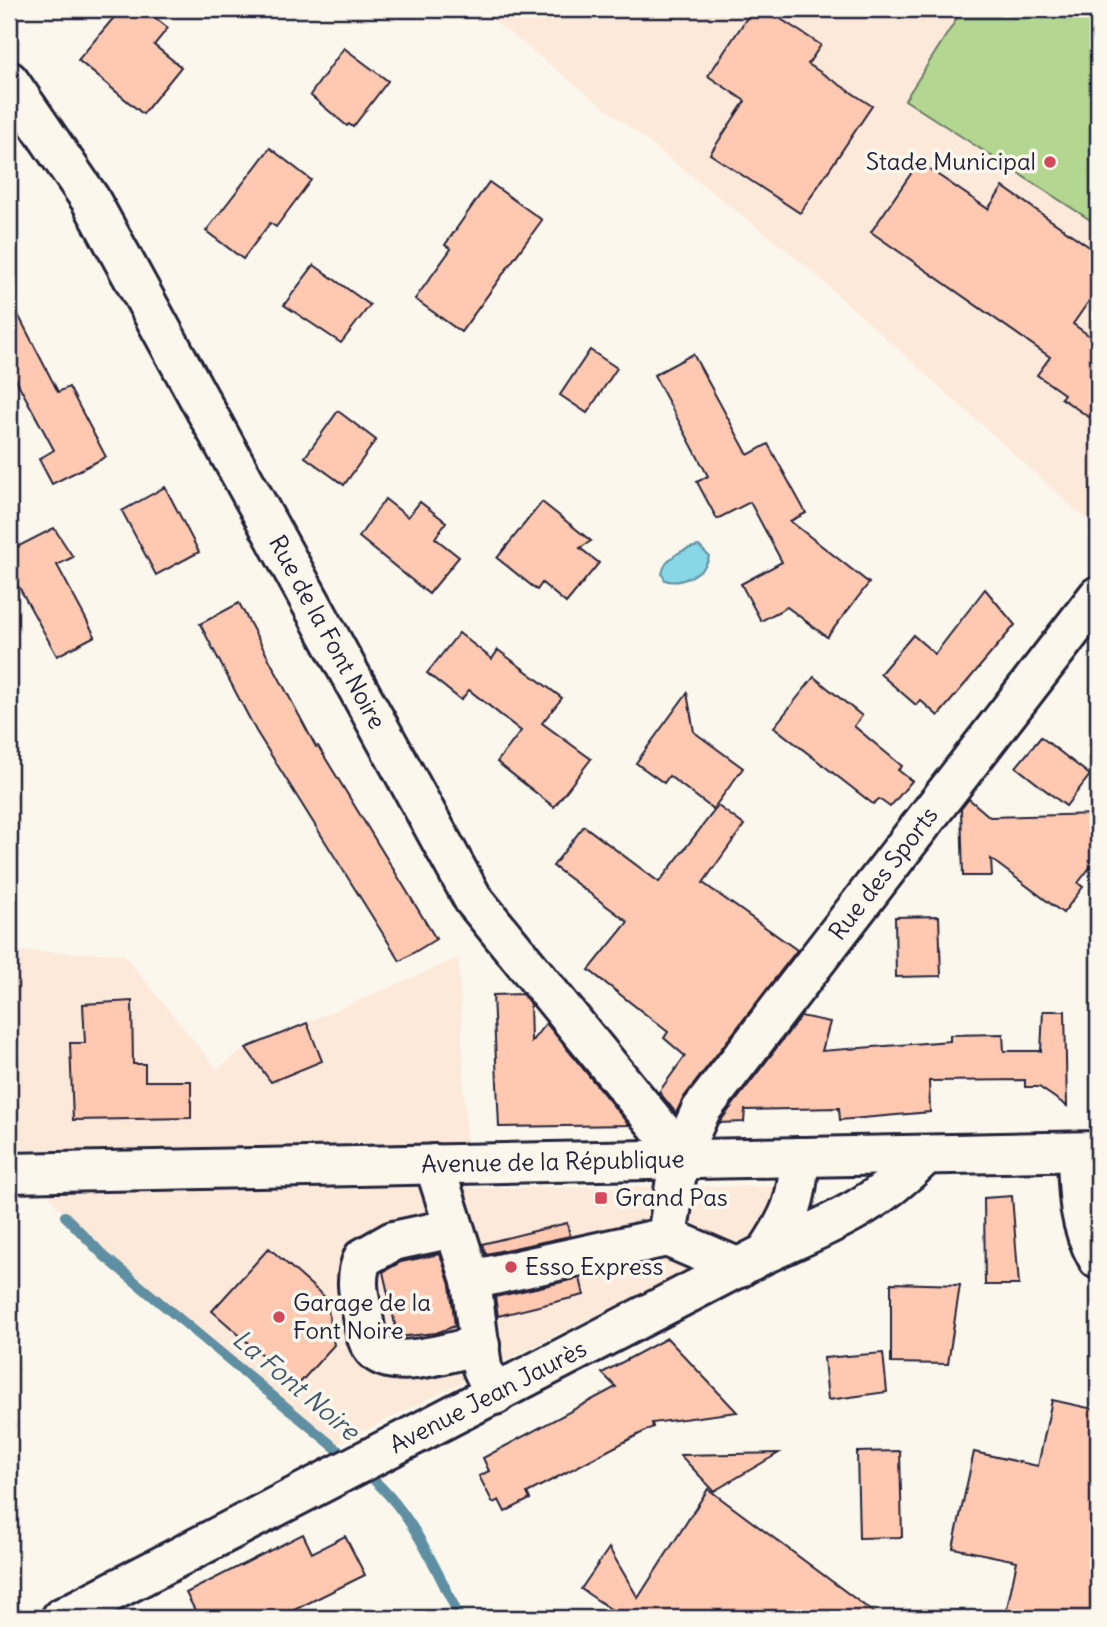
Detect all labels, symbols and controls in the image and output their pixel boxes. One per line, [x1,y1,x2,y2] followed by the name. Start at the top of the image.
[866,146,1036,176] place label: Stade Municipal
[1042,154,1058,170] marker: Stade Municipal
[263,530,393,734] street label: Rue de la Font Noire
[822,800,944,946] street label: Rue des Sports
[421,1143,685,1179] street label: Avenue de la République
[615,1182,728,1212] place label: Grand Pas
[593,1190,609,1206] marker: Grand Pas
[525,1251,663,1281] place label: Esso Express
[503,1259,519,1275] marker: Esso Express
[293,1287,431,1345] place label: Garage de la Font Noire
[271,1309,287,1325] marker: Garage de la Font Noire
[226,1322,368,1448] water label: La Font Noire
[384,1333,591,1459] street label: Avenue Jean Jaurès

